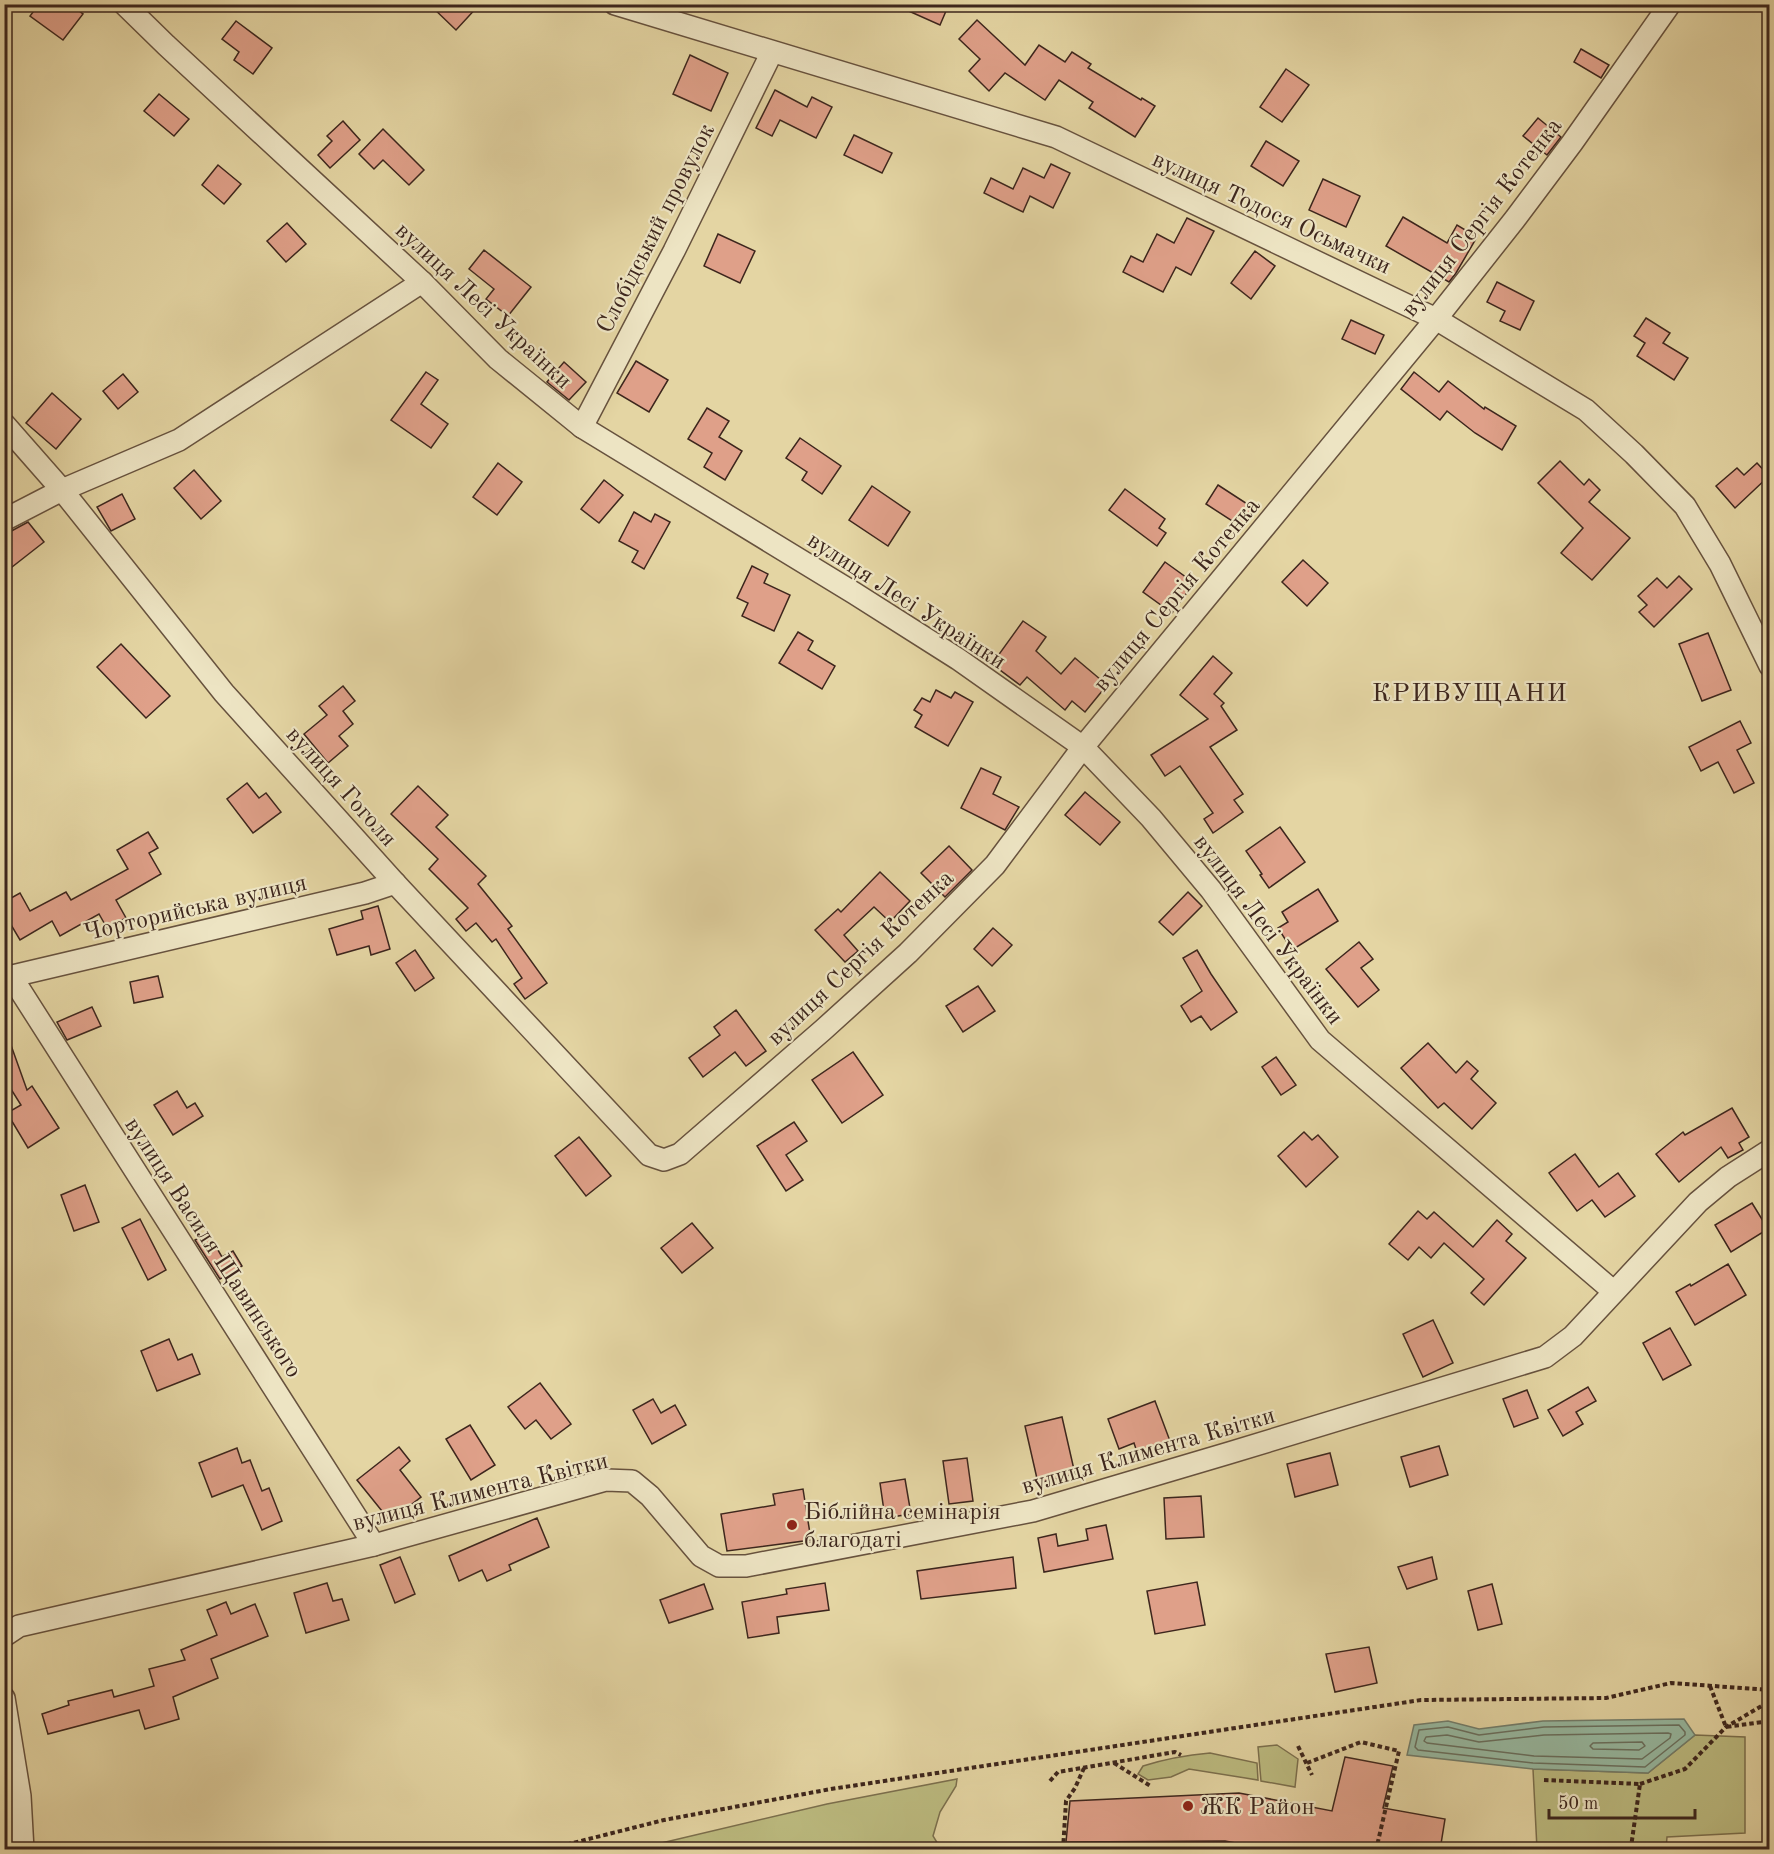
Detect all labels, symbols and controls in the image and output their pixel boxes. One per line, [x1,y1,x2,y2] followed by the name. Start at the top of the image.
[1398,114,1567,322] street label: вулиця Сергія Котенка
[594,120,720,338] street label: Слобідський провулок
[1148,148,1394,280] street label: вулиця Тодося Осьмачки
[390,219,575,394] street label: вулиця Лесі Українки
[1090,494,1265,697] street label: вулиця Сергія Котенка
[802,529,1009,675] street label: вулиця Лесі Українки
[1372,681,1568,707] district label: КРИВУЩАНИ
[281,723,400,852] street label: вулиця Гоголя
[1188,831,1347,1030] street label: вулиця Лесі Українки
[764,866,959,1051] street label: вулиця Сергія Котенка
[82,872,309,946] street label: Чорторийська вулиця
[119,1114,305,1383] street label: вулиця Василя Щавинського
[1019,1404,1278,1500] street label: вулиця Климента Квітки
[350,1450,611,1536] street label: вулиця Климента Квітки
[804,1501,1001,1553] place label: Біблійна семінарія благодаті
[785,1518,799,1532] marker: Біблійна семінарія благодаті
[1549,1782,1694,1820] scale bar
[1558,1795,1598,1813] text: 50 m
[1200,1796,1315,1820] place label: ЖК Район
[1181,1799,1195,1813] marker: ЖК Район

